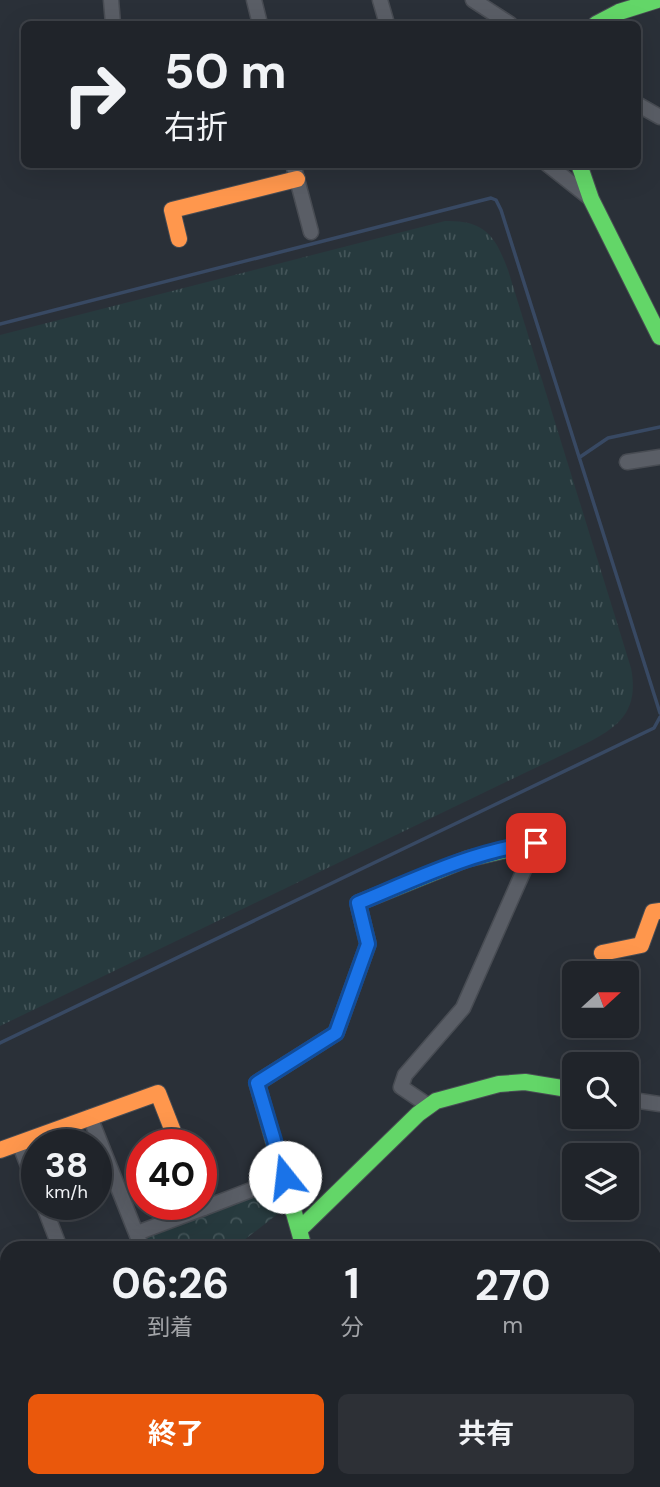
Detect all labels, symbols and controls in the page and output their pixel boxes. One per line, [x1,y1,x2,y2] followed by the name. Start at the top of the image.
[164,39,287,103] text: 50 m
[49,49,140,140] icon: right
[164,106,228,148] text: 右折
[506,813,566,873] pin
[517,824,555,862] icon: arrive
[562,961,639,1038] north arrow
[562,961,639,1220] map controls
[562,1052,639,1129] button: search
[126,1129,217,1220] speed limit sign: 40
[248,1140,322,1214] position arrow
[45,1142,88,1188] text: 38
[562,1143,639,1220] button: layers
[45,1180,88,1204] text: km/h
[111,1256,229,1311] text: 06:26
[344,1256,360,1311] text: 1
[475,1258,551,1313] text: 270
[502,1310,523,1340] text: m
[147,1312,193,1342] text: 到着
[340,1312,363,1342] text: 分
[28,1394,324,1474] button: 終了
[338,1394,634,1474] button: 共有

